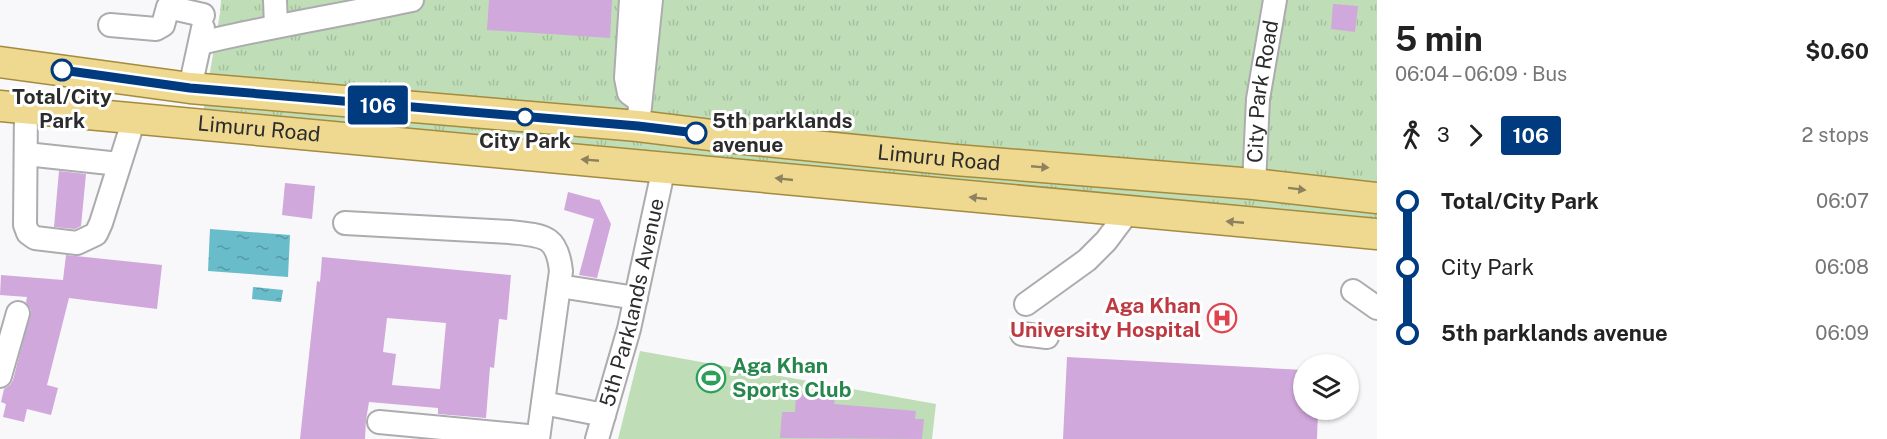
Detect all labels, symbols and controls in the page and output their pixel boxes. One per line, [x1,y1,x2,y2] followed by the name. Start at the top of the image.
[1242,18,1283,163] street label: City Park Road
[1395,20,1483,58] text: 5 min
[1805,38,1869,64] text: $0.60
[51,59,73,81] marker: Total/City Park
[1395,62,1567,86] text: 06:04 – 06:09 · Bus
[12,84,112,133] place label: Total/City Park
[344,86,412,124] line badge: 106
[360,93,396,118] text: 106
[516,108,534,126] marker: City Park
[712,108,853,157] place label: 5th parklands avenue
[196,110,322,147] street label: Limuru Road
[1395,119,1428,152] icon: walk
[1459,119,1492,152] icon: forward
[685,122,707,144] marker: 5th parklands avenue
[1437,123,1450,147] text: 3
[1513,123,1549,148] text: 106
[1802,123,1869,147] text: 2 stops
[479,128,571,153] place label: City Park
[876,139,1001,176] street label: Limuru Road
[580,155,599,165] one-way arrow
[1031,162,1050,172] one-way arrow
[775,174,794,184] one-way arrow
[1288,185,1307,194] one-way arrow
[1441,188,1599,214] text: Total/City Park
[1816,189,1869,213] text: 06:07
[969,193,988,203] one-way arrow
[594,196,669,410] street label: 5th Parklands Avenue
[1225,217,1244,227] one-way arrow
[1441,254,1534,280] text: City Park
[1815,255,1869,279] text: 06:08
[1010,293,1201,342] place label: Aga Khan University Hospital
[1206,302,1238,334] hospital icon: Aga Khan University Hospital
[1441,320,1668,346] text: 5th parklands avenue
[1815,321,1869,345] text: 06:09
[732,353,851,402] place label: Aga Khan Sports Club
[1293,354,1359,420] map controls
[1293,354,1359,420] button: layers
[695,362,727,394] sports icon: Aga Khan Sports Club

